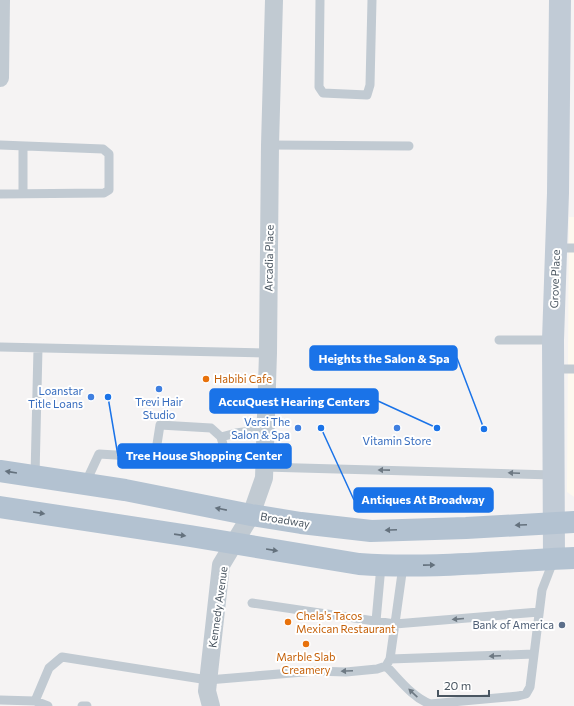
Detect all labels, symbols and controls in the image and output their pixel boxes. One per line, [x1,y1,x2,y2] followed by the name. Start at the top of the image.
[261,224,276,291] street label: Arcadia Place
[547,249,562,309] street label: Grove Place
[310,346,457,370] callout: Heights the Salon & Spa
[318,351,450,365] text: Heights the Salon & Spa
[214,372,272,385] place label: Habibi Cafe
[201,374,211,384] marker: Habibi Cafe
[28,384,84,410] place label: Loanstar Title Loans
[154,384,164,394] marker: Trevi Hair Studio
[210,389,378,413] callout: AccuQuest Hearing Centers
[86,392,96,402] marker: Loanstar Title Loans
[218,394,370,408] text: AccuQuest Hearing Centers
[135,395,184,421] place label: Trevi Hair Studio
[231,415,290,441] place label: Versi The Salon & Spa
[293,423,303,433] marker: Versi The Salon & Spa
[392,423,402,433] marker: Vitamin Store
[363,434,432,447] place label: Vitamin Store
[118,444,291,468] callout: Tree House Shopping Center
[126,448,282,462] text: Tree House Shopping Center
[377,467,390,473] one-way arrow
[5,469,17,475] one-way arrow
[508,470,520,477] one-way arrow
[354,488,493,512] callout: Antiques At Broadway
[361,492,485,506] text: Antiques At Broadway
[215,506,227,512] one-way arrow
[259,509,311,530] street label: Broadway
[32,510,45,516] one-way arrow
[515,522,527,529] one-way arrow
[384,527,397,533] one-way arrow
[174,532,187,538] one-way arrow
[266,547,278,553] one-way arrow
[423,562,436,568] one-way arrow
[205,565,230,648] street label: Kennedy Avenue
[296,609,396,635] place label: Chela's Tacos Mexican Restaurant
[452,615,464,622] one-way arrow
[283,617,293,627] marker: Chela's Tacos Mexican Restaurant
[472,618,554,631] place label: Bank of America
[557,620,567,630] marker: Bank of America
[301,639,311,649] marker: Marble Slab Creamery
[276,650,336,676] place label: Marble Slab Creamery
[489,652,501,659] one-way arrow
[341,668,353,675] one-way arrow
[438,672,489,698] scale bar
[444,678,471,692] text: 20 m
[408,688,418,697] one-way arrow

